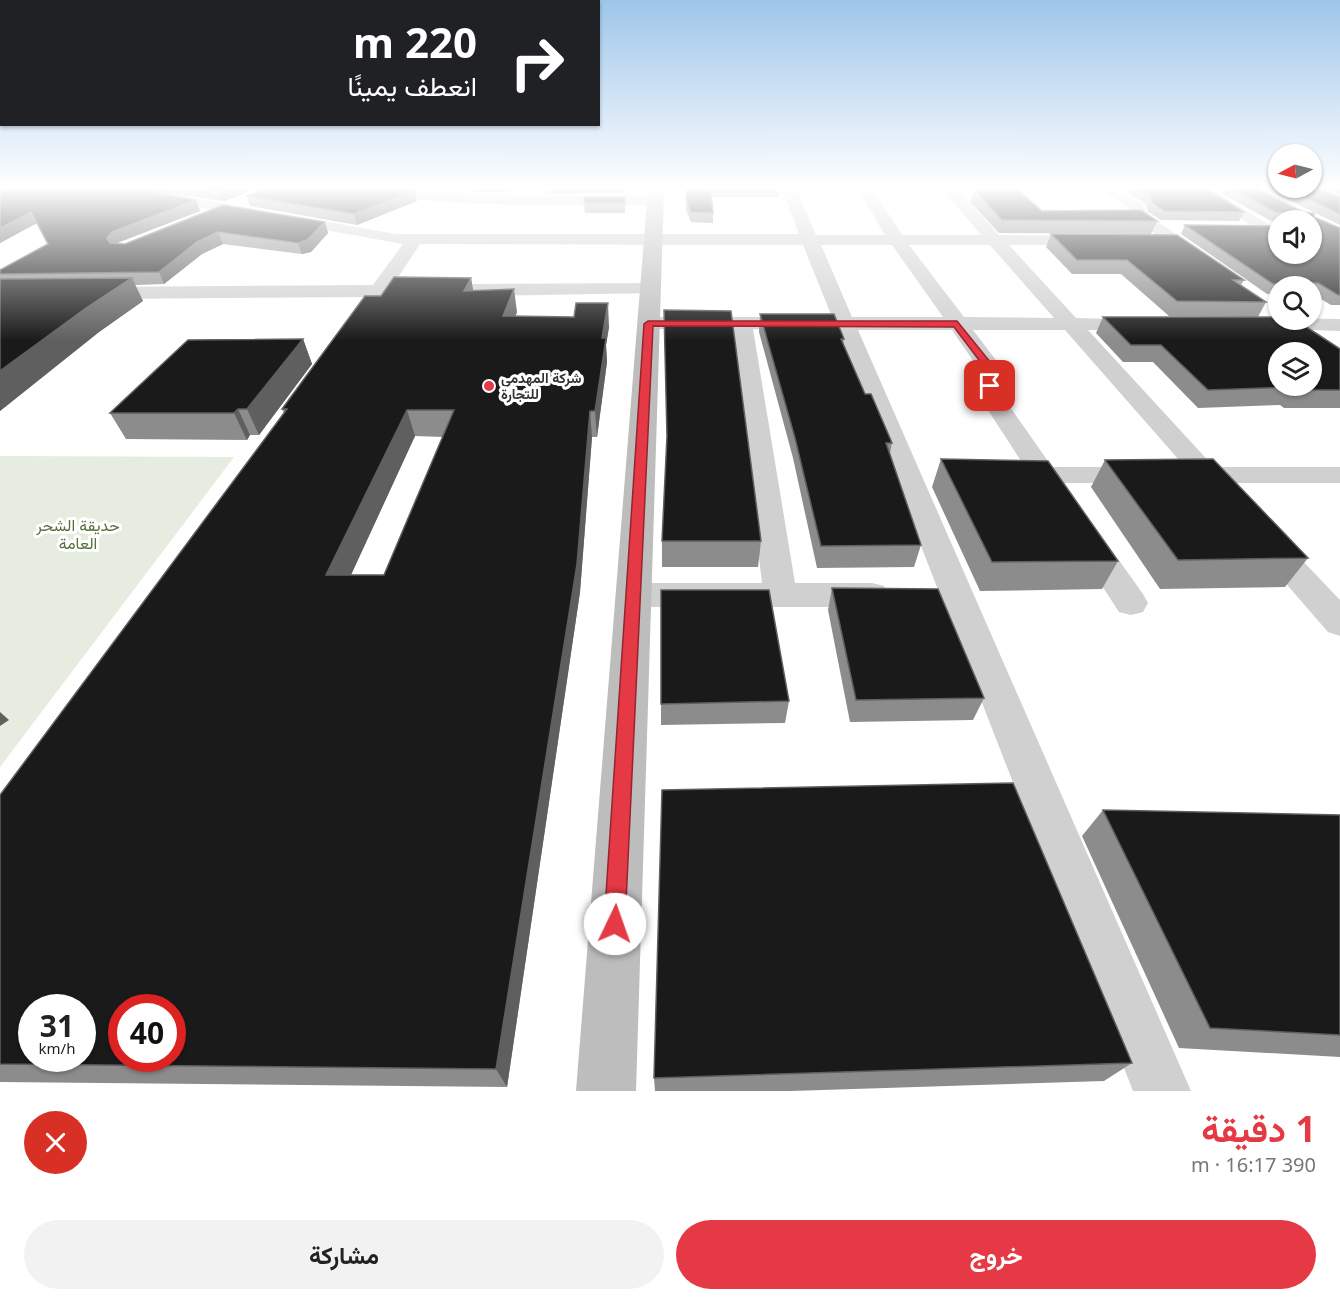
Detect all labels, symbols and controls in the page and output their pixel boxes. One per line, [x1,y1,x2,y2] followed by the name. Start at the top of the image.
[353,13,477,70] text: 220 m
[498,24,576,102] icon: right
[347,67,477,104] text: انعطف يمينًا
[1268,144,1322,198] north arrow
[1268,144,1322,396] map controls
[1268,210,1322,264] button: sound
[1268,276,1322,330] button: search
[1268,342,1322,396] button: layers
[964,360,1015,411] pin
[501,368,581,403] place label: شركة المهدمي للتجارة
[973,369,1006,402] icon: arrive
[482,379,496,393] marker: شركة المهدمي للتجارة
[35,514,120,554] park label: حديقة الشحر العامة
[583,892,647,956] position arrow
[108,994,186,1072] speed limit sign: 40
[40,1005,74,1046] text: 31
[39,1038,75,1058] text: km/h
[1201,1104,1316,1153] text: 1 دقيقة
[24,1111,87,1174] button: close
[1191,1151,1316,1178] text: 390 m · 16:17
[24,1220,664,1289] button: مشاركة
[676,1220,1316,1289] button: خروج

